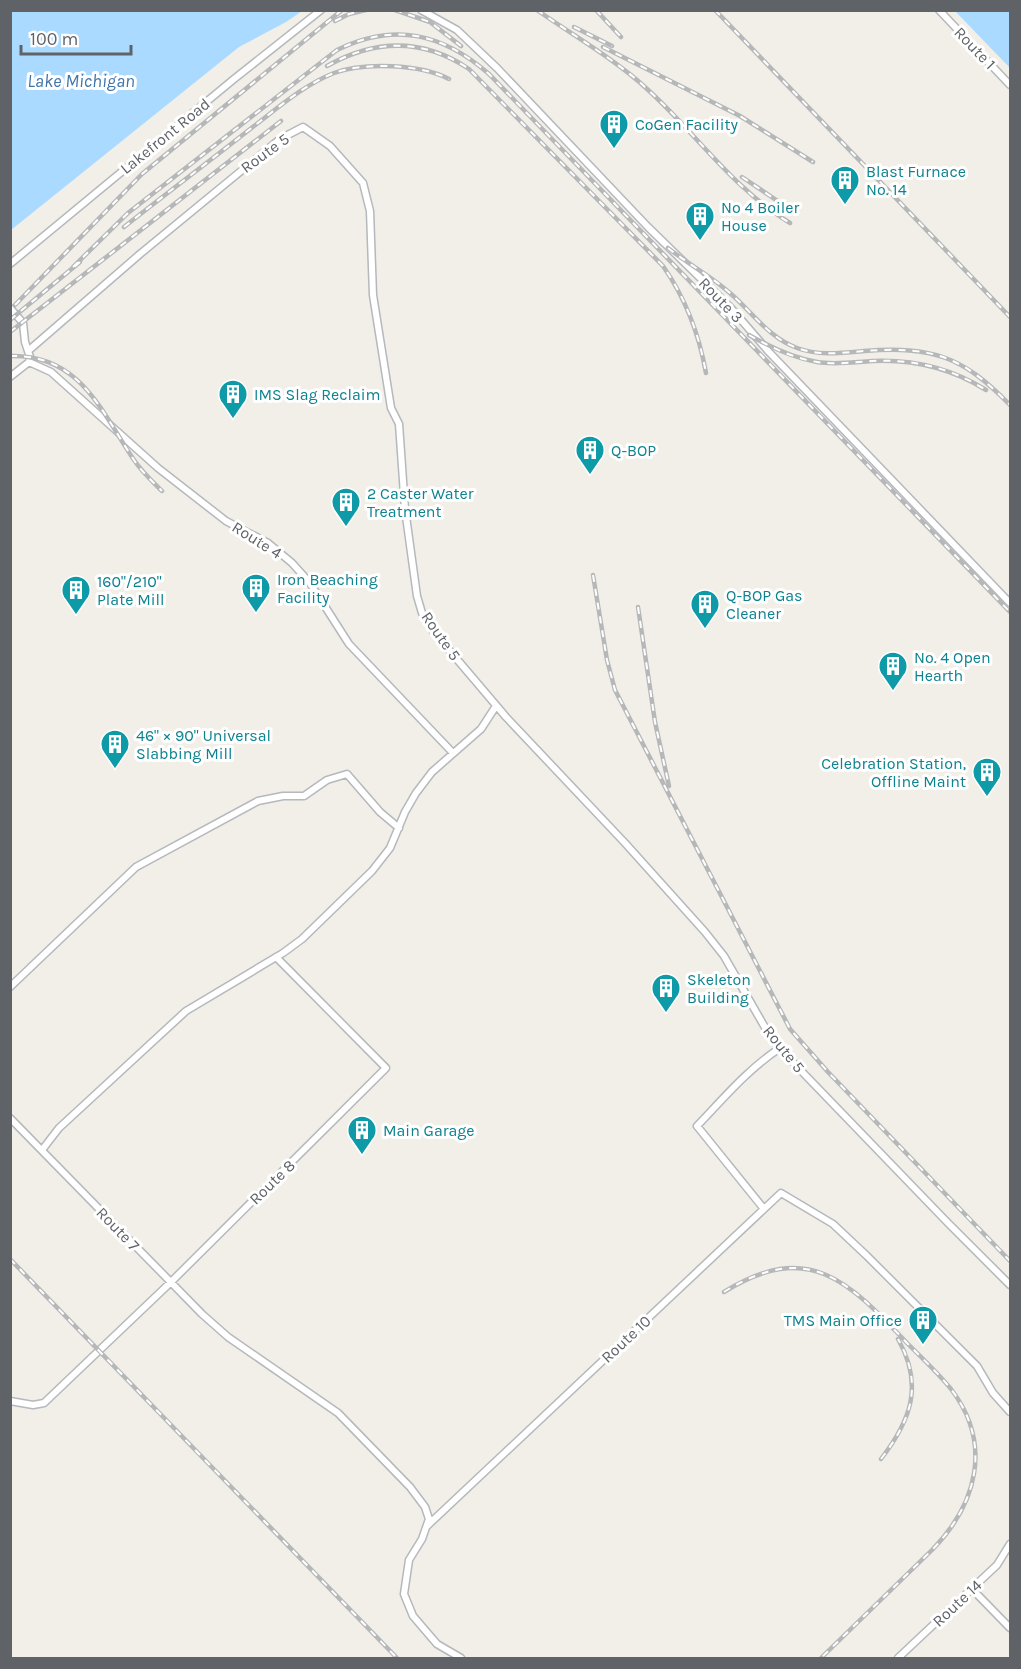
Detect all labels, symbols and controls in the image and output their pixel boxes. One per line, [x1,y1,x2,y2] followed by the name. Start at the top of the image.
[21,18,130,56] scale bar
[950,23,1000,73] street label: Route 1
[30,28,78,50] text: 100 m
[27,70,135,92] water label: Lake Michigan
[116,94,214,178] street label: Lakefront Road
[598,108,630,150] building icon: CoGen Facility
[635,115,739,134] place label: CoGen Facility
[237,129,293,177] street label: Route 5
[866,162,966,199] place label: Blast Furnace No. 14
[829,164,861,206] building icon: Blast Furnace No. 14
[721,198,799,235] place label: No 4 Boiler House
[684,200,716,242] building icon: No 4 Boiler House
[695,273,747,327] street label: Route 3
[217,378,249,420] building icon: IMS Slag Reclaim
[254,385,381,404] place label: IMS Slag Reclaim
[574,434,606,476] building icon: Q-BOP
[611,441,656,460] place label: Q-BOP
[367,484,474,521] place label: 2 Caster Water Treatment
[330,486,362,528] building icon: 2 Caster Water Treatment
[229,517,285,563] street label: Route 4
[277,570,378,607] place label: Iron Beaching Facility
[97,572,164,609] place label: 160"/210" Plate Mill
[240,572,272,614] building icon: Iron Beaching Facility
[60,574,92,616] building icon: 160"/210" Plate Mill
[726,586,802,623] place label: Q-BOP Gas Cleaner
[689,588,721,630] building icon: Q-BOP Gas Cleaner
[417,608,465,664] street label: Route 5
[914,648,991,685] place label: No. 4 Open Hearth
[877,650,909,692] building icon: No. 4 Open Hearth
[136,726,271,763] place label: 46" × 90" Universal Slabbing Mill
[99,728,131,770] building icon: 46" × 90" Universal Slabbing Mill
[821,754,966,791] place label: Celebration Station, Offline Maint
[971,756,1003,798] building icon: Celebration Station, Offline Maint
[687,970,751,1007] place label: Skeleton Building
[650,972,682,1014] building icon: Skeleton Building
[759,1022,809,1076] street label: Route 5
[346,1114,378,1156] building icon: Main Garage
[383,1121,475,1140] place label: Main Garage
[245,1156,299,1208] street label: Route 8
[92,1203,144,1255] street label: Route 7
[907,1304,939,1346] building icon: TMS Main Office
[597,1311,655,1367] street label: Route 10
[784,1311,902,1330] place label: TMS Main Office
[928,1575,986,1631] street label: Route 14

